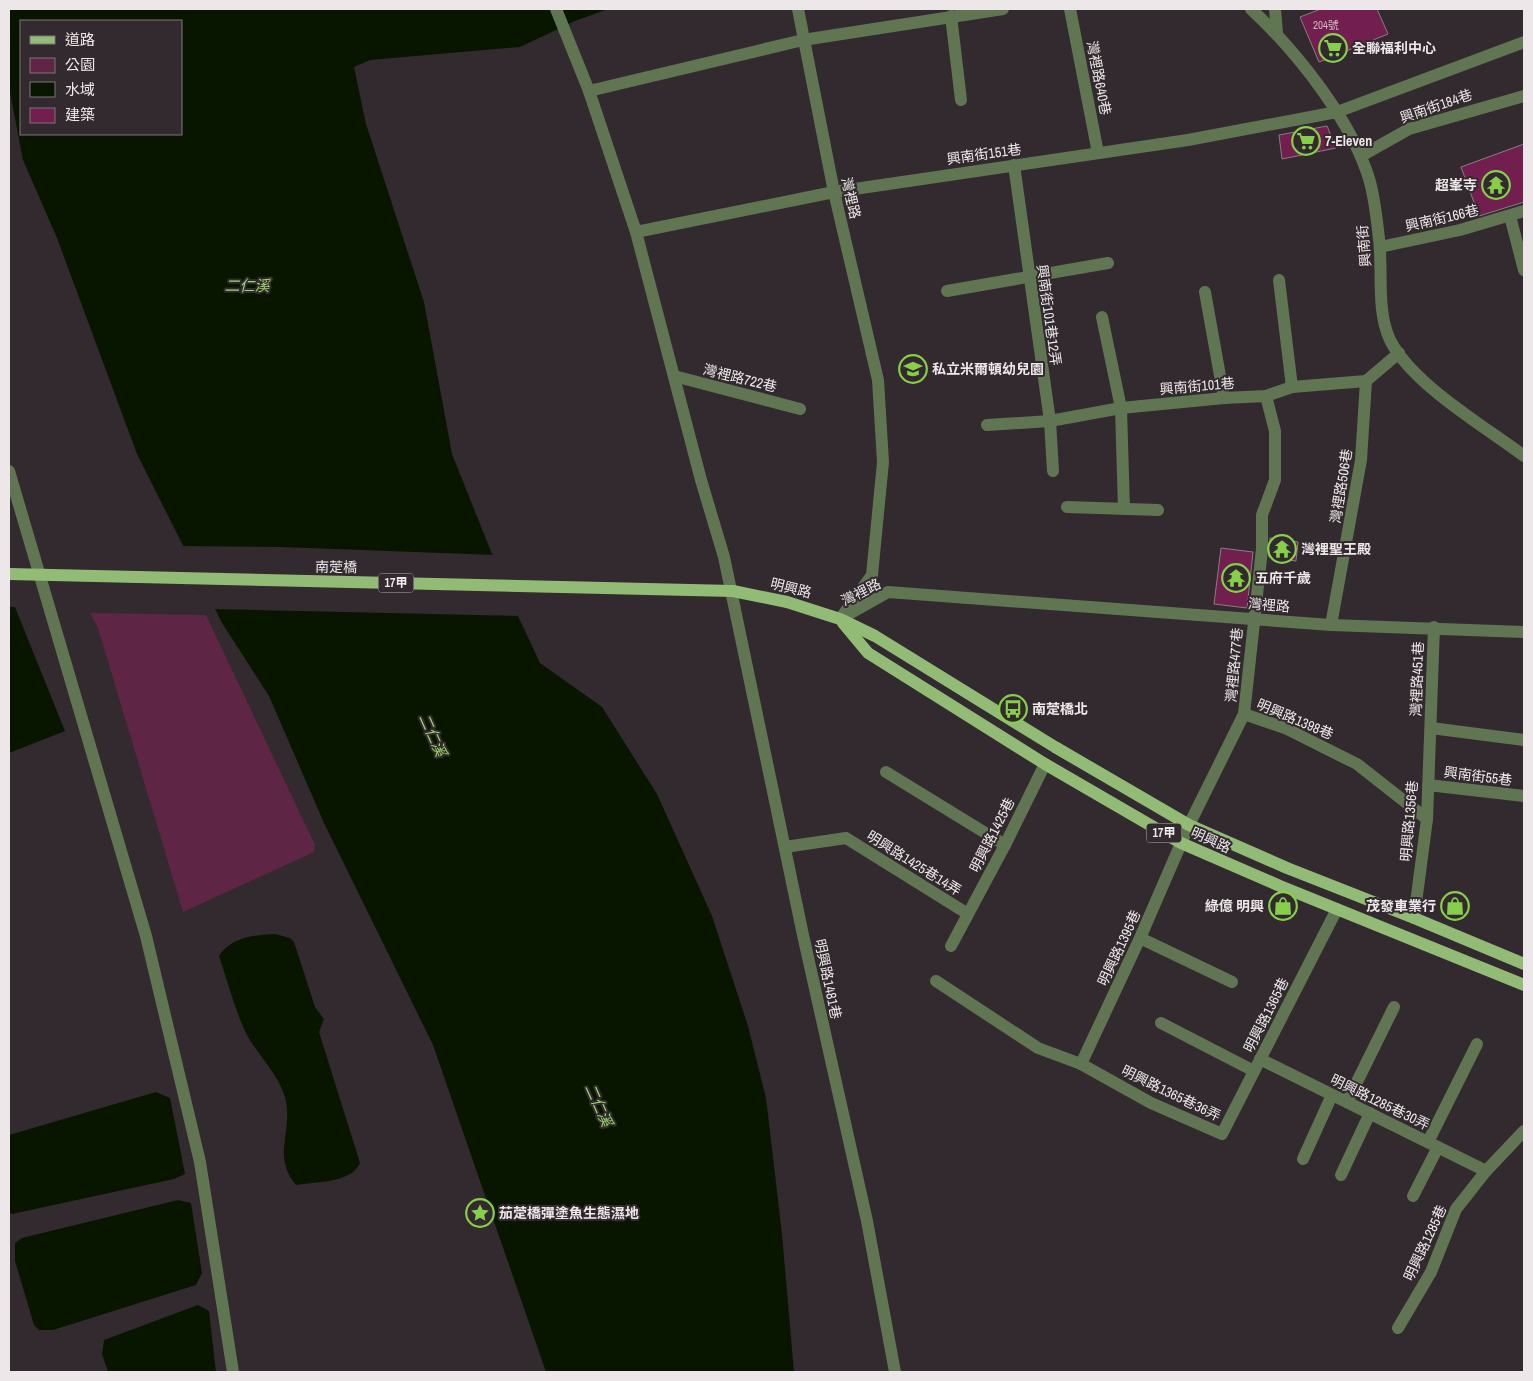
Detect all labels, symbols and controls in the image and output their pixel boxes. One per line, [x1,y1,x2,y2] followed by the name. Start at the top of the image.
[1313,18,1339,32] house number: 204號
[20,20,182,135] legend
[65,29,95,50] text: 道路
[1318,33,1348,63] supermarket icon: 全聯福利中心
[1083,39,1115,117] street label: 灣裡路640巷
[1352,39,1436,57] place label: 全聯福利中心
[65,54,95,75] text: 公園
[65,79,95,100] text: 水域
[1398,85,1474,127] street label: 興南街184巷
[65,104,95,125] text: 建築
[1291,126,1321,156] supermarket icon: 7-Eleven
[1325,132,1372,150] place label: 7-Eleven
[946,140,1022,168] street label: 興南街151巷
[1481,170,1511,200] temple icon: 超峯寺
[838,176,864,220] street label: 灣裡路
[1435,176,1477,194] place label: 超峯寺
[1403,201,1481,235] street label: 興南街166巷
[1353,224,1375,268] street label: 興南街
[1033,263,1065,367] street label: 興南街101巷12弄
[224,275,271,296] water label: 二仁溪
[898,354,928,384] school or university icon: 私立米爾頓幼兒園
[701,360,779,396] street label: 灣裡路722巷
[932,360,1044,378] place label: 私立米爾頓幼兒園
[1159,374,1235,398] street label: 興南街101巷
[1326,447,1356,525] street label: 灣裡路506巷
[1267,534,1297,564] temple icon: 灣裡聖王殿
[1301,540,1371,558] place label: 灣裡聖王殿
[315,558,357,576] street label: 南萣橋
[1221,563,1251,593] temple icon: 五府千歲
[1255,569,1311,587] place label: 五府千歲
[378,574,414,592] road number: 17甲
[768,574,814,602] street label: 明興路
[838,574,884,610] street label: 灣裡路
[1247,594,1291,616] street label: 灣裡路
[1222,627,1246,703] street label: 灣裡路477巷
[1407,641,1427,717] street label: 灣裡路451巷
[998,694,1028,724] bus stop icon: 南萣橋北
[1254,695,1336,743] street label: 明興路1398巷
[1032,700,1088,718] place label: 南萣橋北
[414,710,453,762] water label: 二仁溪
[1443,763,1513,789] street label: 興南街55巷
[1396,780,1422,862] street label: 明興路1356巷
[965,795,1019,875] street label: 明興路1425巷
[1188,823,1234,857] street label: 明興路
[1146,824,1182,842] road number: 17甲
[863,827,965,899] street label: 明興路1425巷14弄
[1268,891,1298,921] shop icon: 綠億 明興
[1440,891,1470,921] shop icon: 茂發車業行
[1205,897,1264,915] place label: 綠億 明興
[1366,897,1436,915] place label: 茂發車業行
[1094,907,1144,989] street label: 明興路1395巷
[811,937,845,1021] street label: 明興路1481巷
[1239,975,1293,1055] street label: 明興路1365巷
[1118,1061,1224,1125] street label: 明興路1365巷36弄
[1327,1070,1433,1134] street label: 明興路1285巷30弄
[580,1080,619,1132] water label: 二仁溪
[465,1198,495,1228] place icon: 茄萣橋彈塗魚生態濕地
[1400,1202,1450,1284] street label: 明興路1285巷
[499,1204,639,1222] place label: 茄萣橋彈塗魚生態濕地

